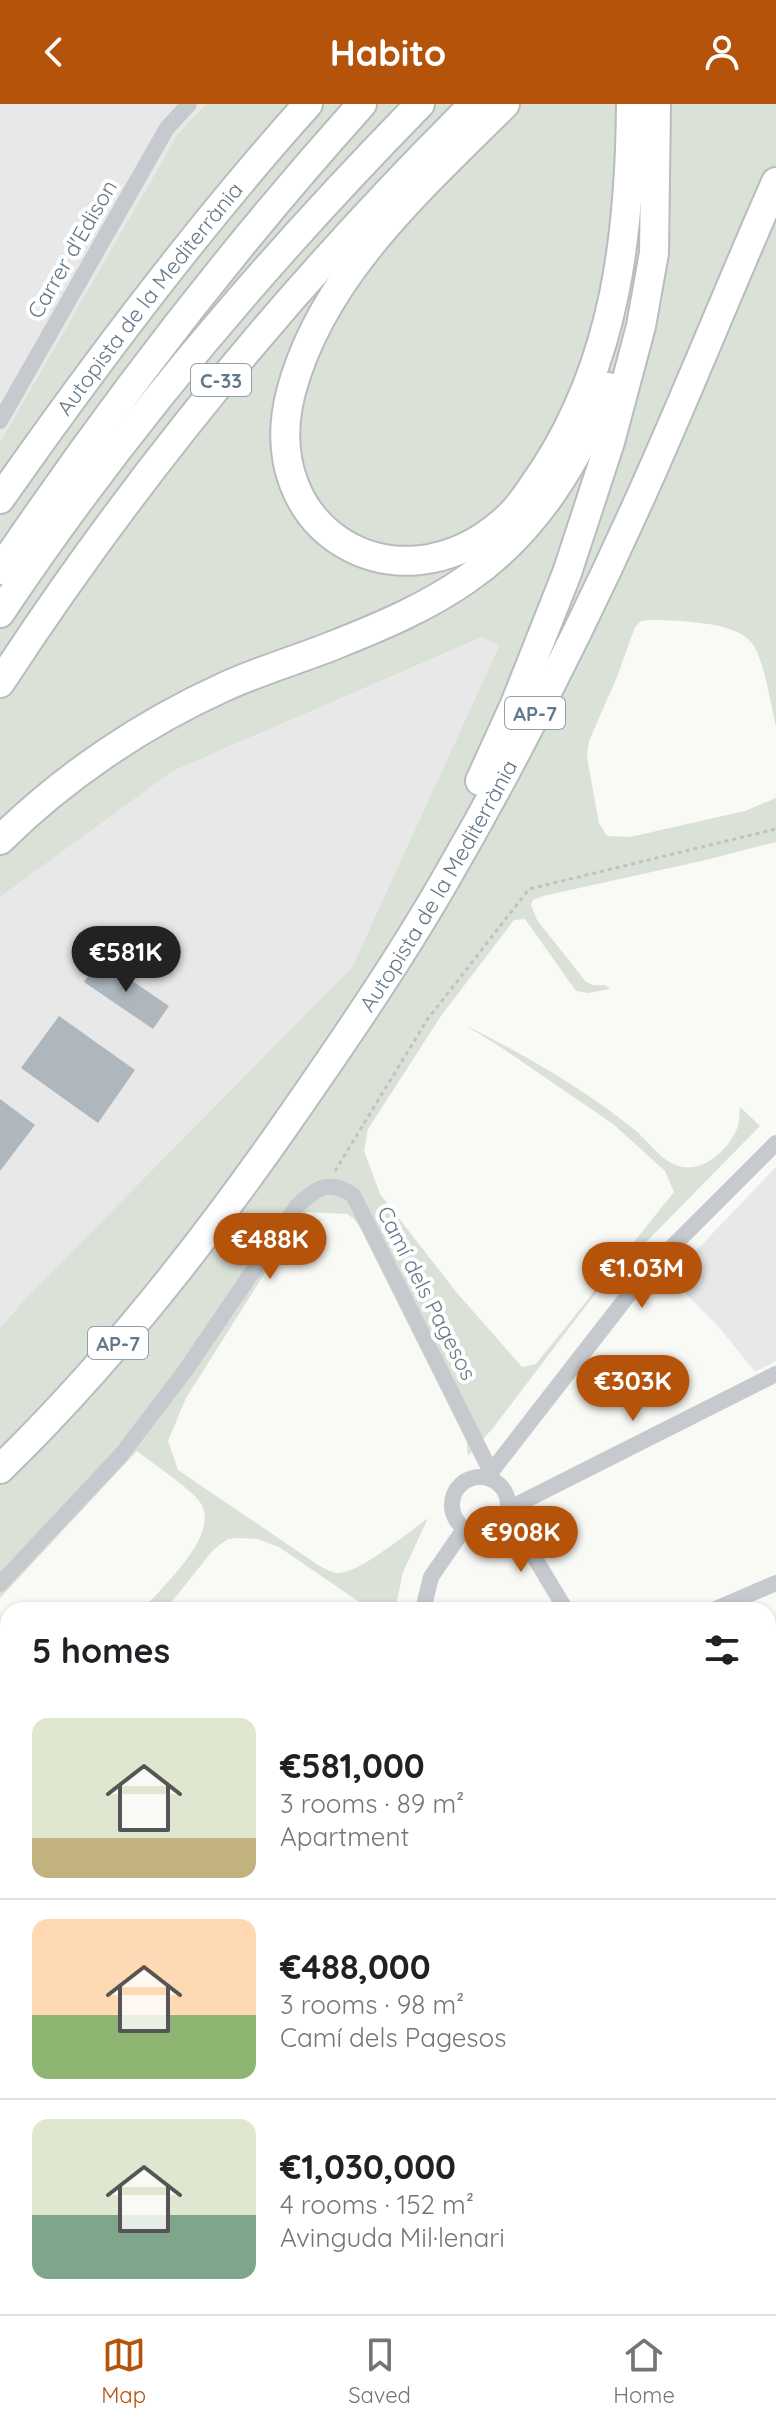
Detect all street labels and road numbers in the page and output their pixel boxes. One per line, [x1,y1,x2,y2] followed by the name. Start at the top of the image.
[21,175,123,323] street label: Carrer d'Edison
[50,176,249,421] street label: Autopista de la Mediterrània
[191,364,251,396] road number: C-33
[505,697,565,729] road number: AP-7
[353,755,523,1017] street label: Autopista de la Mediterrània
[371,1201,483,1385] street label: Camí dels Pagesos
[88,1327,148,1359] road number: AP-7

